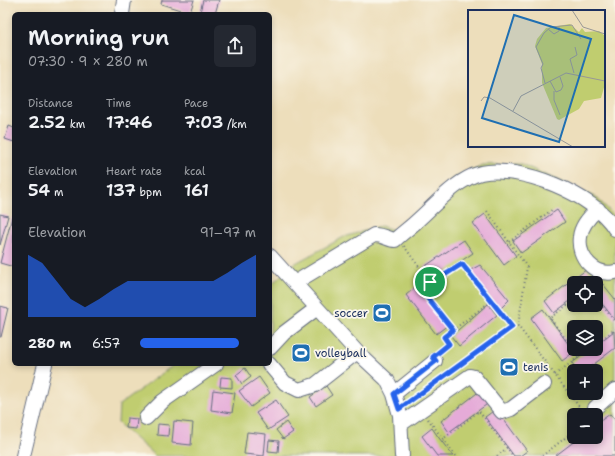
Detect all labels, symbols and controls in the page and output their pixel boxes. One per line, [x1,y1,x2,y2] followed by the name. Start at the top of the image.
[468,10,605,147] inset map
[28,23,169,52] text: Morning run
[214,25,256,67] button: share
[28,53,148,70] text: 07:30 · 9 × 280 m
[28,96,73,111] text: Distance
[106,96,131,111] text: Time
[184,96,208,111] text: Pace
[28,111,66,133] text: 2.52
[106,111,153,133] text: 17:46
[184,111,223,133] text: 7:03
[66,117,85,132] text: km
[223,117,247,132] text: /km
[28,164,77,179] text: Elevation
[106,164,162,179] text: Heart rate
[184,164,205,179] text: kcal
[28,179,50,201] text: 54
[106,179,136,201] text: 137
[184,179,209,201] text: 161
[50,185,64,200] text: m
[136,185,162,200] text: bpm
[28,224,86,241] text: Elevation
[200,224,256,241] text: 91–97 m
[413,265,447,299] pin
[419,271,441,293] icon: arrive
[567,276,603,444] map controls
[567,276,603,312] button: locate
[371,302,393,324] sports icon: soccer
[334,306,368,321] place label: soccer
[567,320,603,356] button: layers
[28,335,71,352] text: 280 m
[92,335,120,352] text: 6:57
[290,342,312,364] sports icon: volleyball
[315,346,367,361] place label: volleyball
[498,356,520,378] sports icon: tenis
[523,360,549,375] place label: tenis
[567,364,603,400] button: +
[567,408,603,444] button: −

